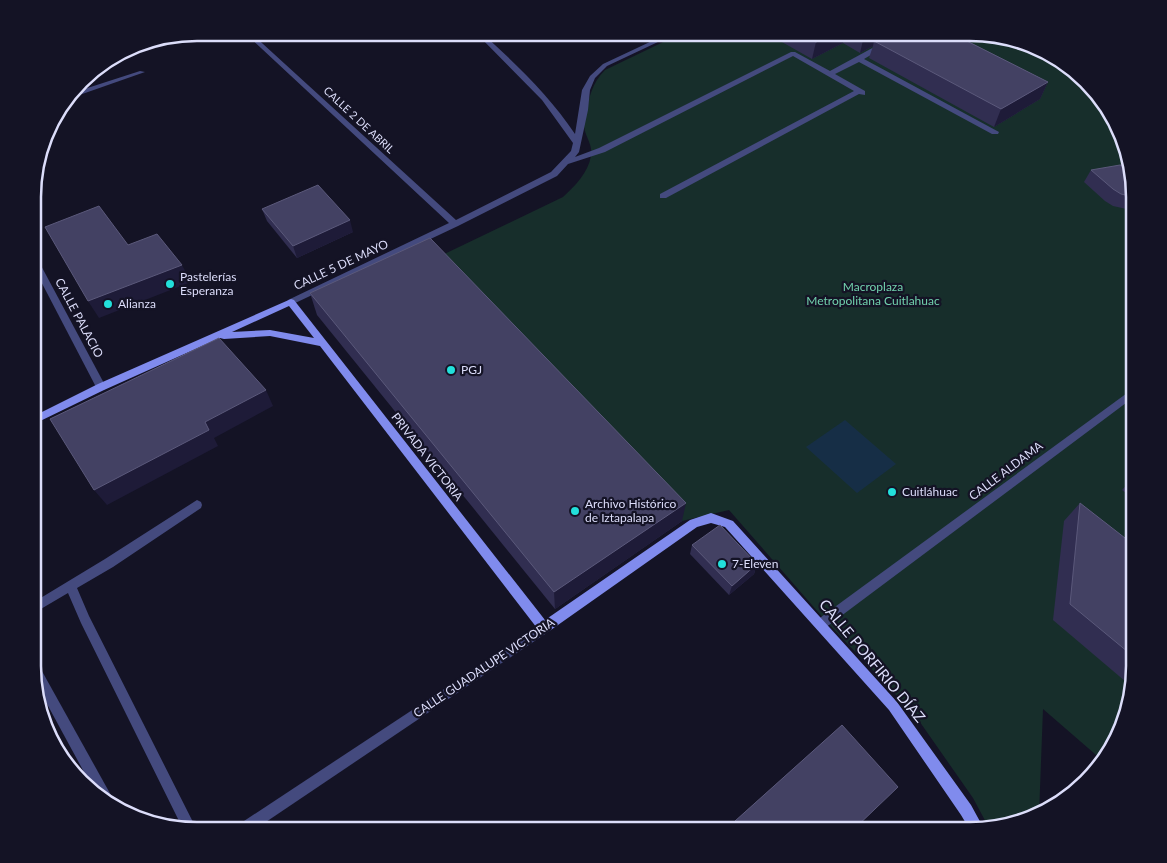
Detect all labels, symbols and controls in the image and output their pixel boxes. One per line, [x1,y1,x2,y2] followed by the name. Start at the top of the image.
[321,84,398,156] street label: CALLE 2 DE ABRIL
[291,236,391,293] street label: CALLE 5 DE MAYO
[180,269,236,298] place label: Pastelerías Esperanza
[52,275,107,361] street label: CALLE PALACIO
[164,278,176,290] marker: Pastelerías Esperanza
[806,279,940,308] park label: Macroplaza Metropolitana Cuitlahuac
[118,296,156,311] place label: Alianza
[102,298,114,310] marker: Alianza
[461,362,482,377] place label: PGJ
[445,364,457,376] marker: PGJ
[388,410,467,504] street label: PRIVADA VICTORIA
[966,437,1046,503] street label: CALLE ALDAMA
[902,484,958,499] place label: Cuitláhuac
[886,486,898,498] marker: Cuitláhuac
[585,496,677,525] place label: Archivo Histórico de Iztapalapa
[569,505,581,517] marker: Archivo Histórico de Iztapalapa
[732,556,778,571] place label: 7-Eleven
[716,558,728,570] marker: 7-Eleven
[816,595,930,726] street label: CALLE PORFIRIO DÍAZ
[410,614,558,721] street label: CALLE GUADALUPE VICTORIA

